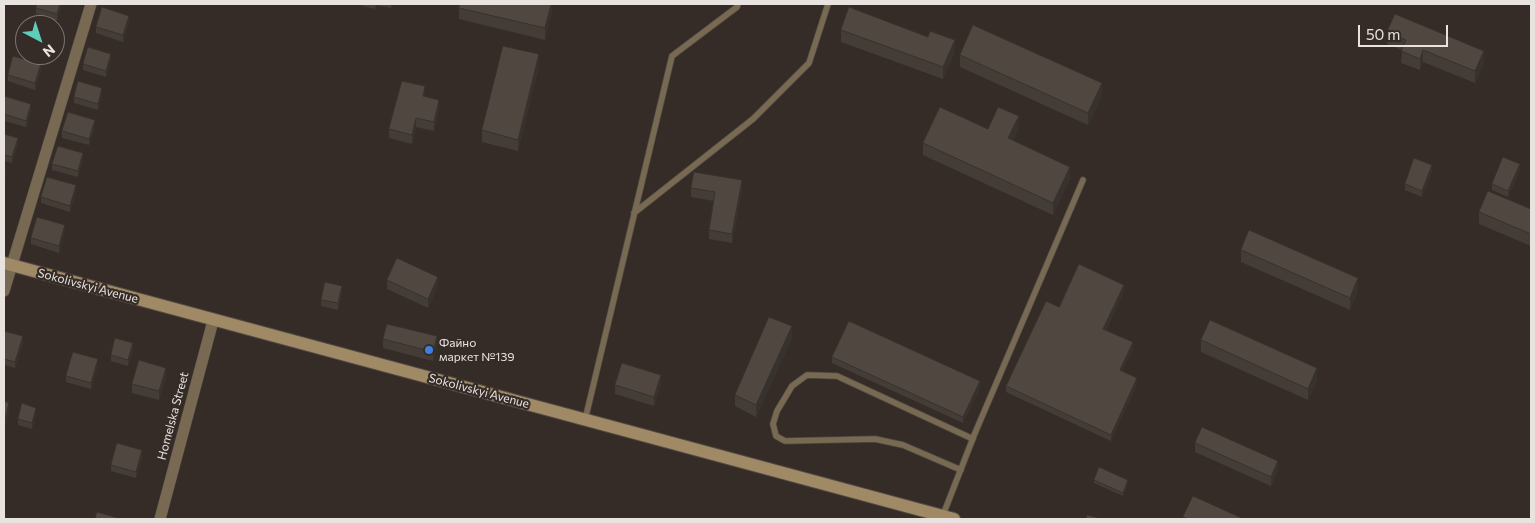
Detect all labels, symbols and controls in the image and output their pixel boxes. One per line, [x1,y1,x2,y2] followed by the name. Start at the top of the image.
[15,15,65,65] north arrow
[1360,15,1450,47] scale bar
[1366,25,1400,43] text: 50 m
[40,41,59,61] text: N
[36,266,140,306] street label: Sokolivskyi Avenue
[439,336,515,364] place label: Файно маркет №139
[423,344,435,356] marker: Файно маркет №139
[154,370,192,462] street label: Homelska Street
[427,371,531,411] street label: Sokolivskyi Avenue

